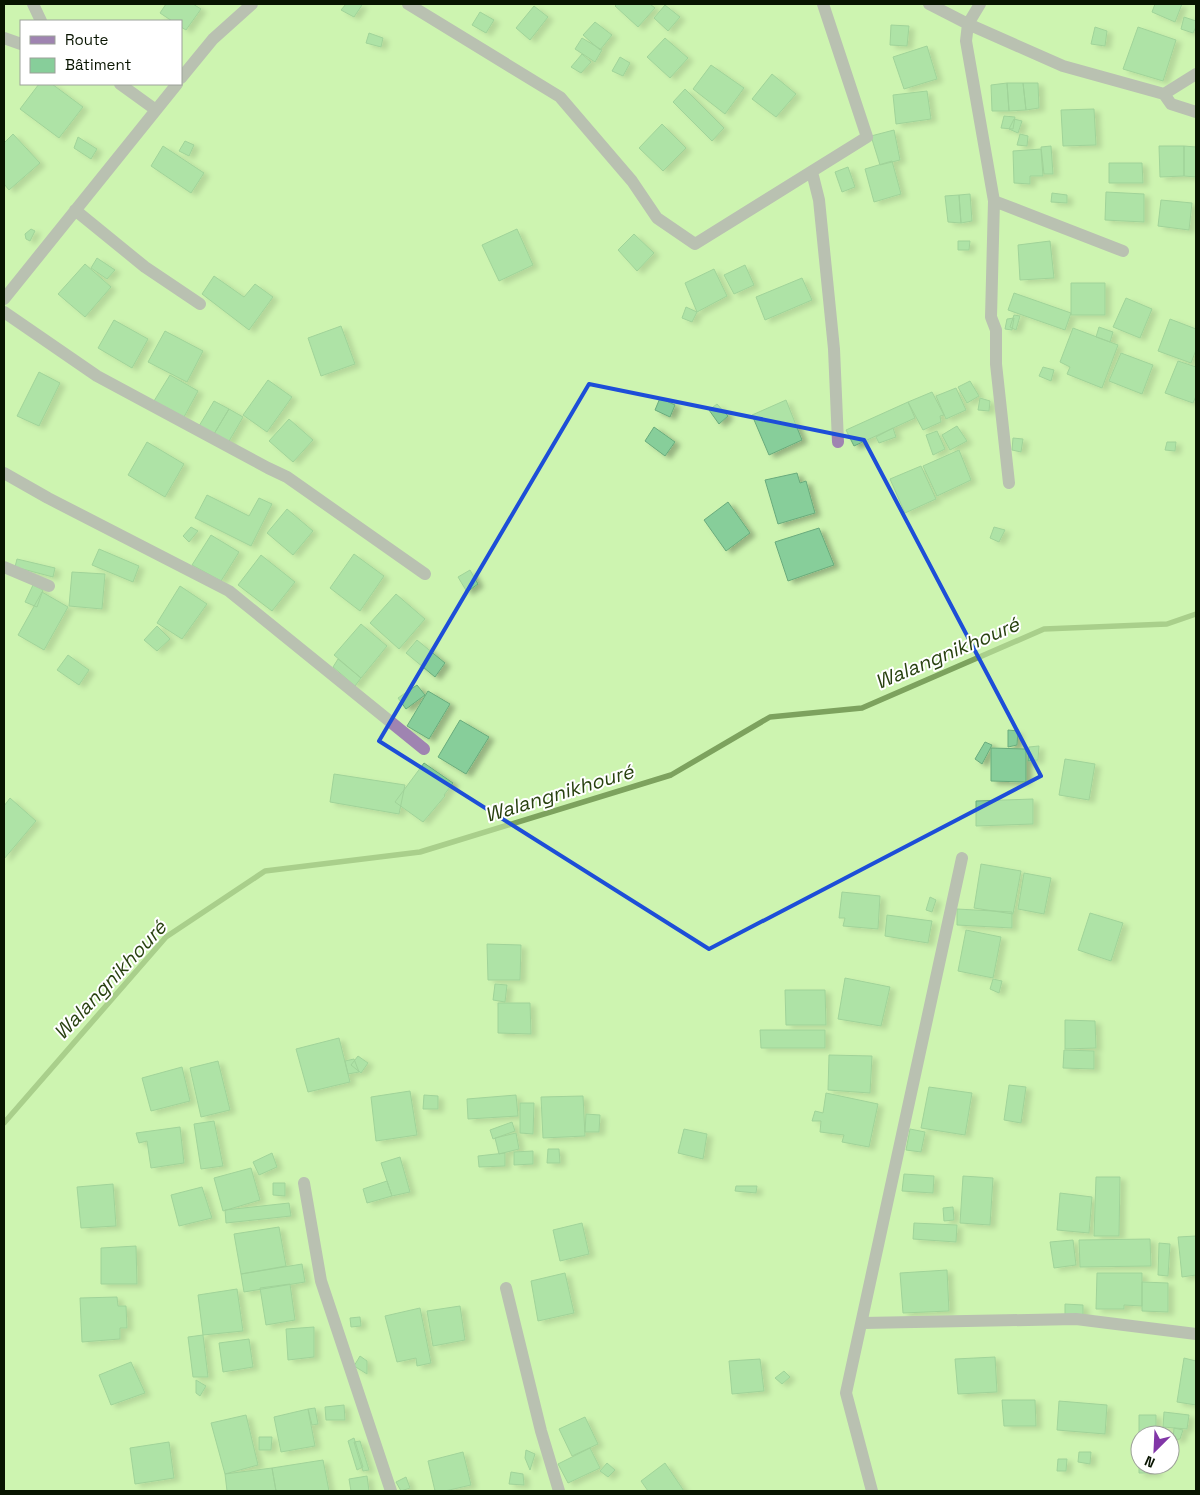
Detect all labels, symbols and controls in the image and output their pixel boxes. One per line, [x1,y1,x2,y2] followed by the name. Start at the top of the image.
[20,20,182,85] legend
[65,30,109,49] text: Route
[65,55,131,74] text: Bâtiment
[871,610,1024,695] water label: Walangnikhouré
[482,758,638,828] water label: Walangnikhouré
[48,914,173,1045] water label: Walangnikhouré
[1130,1425,1180,1475] north arrow
[1142,1452,1158,1472] text: N

